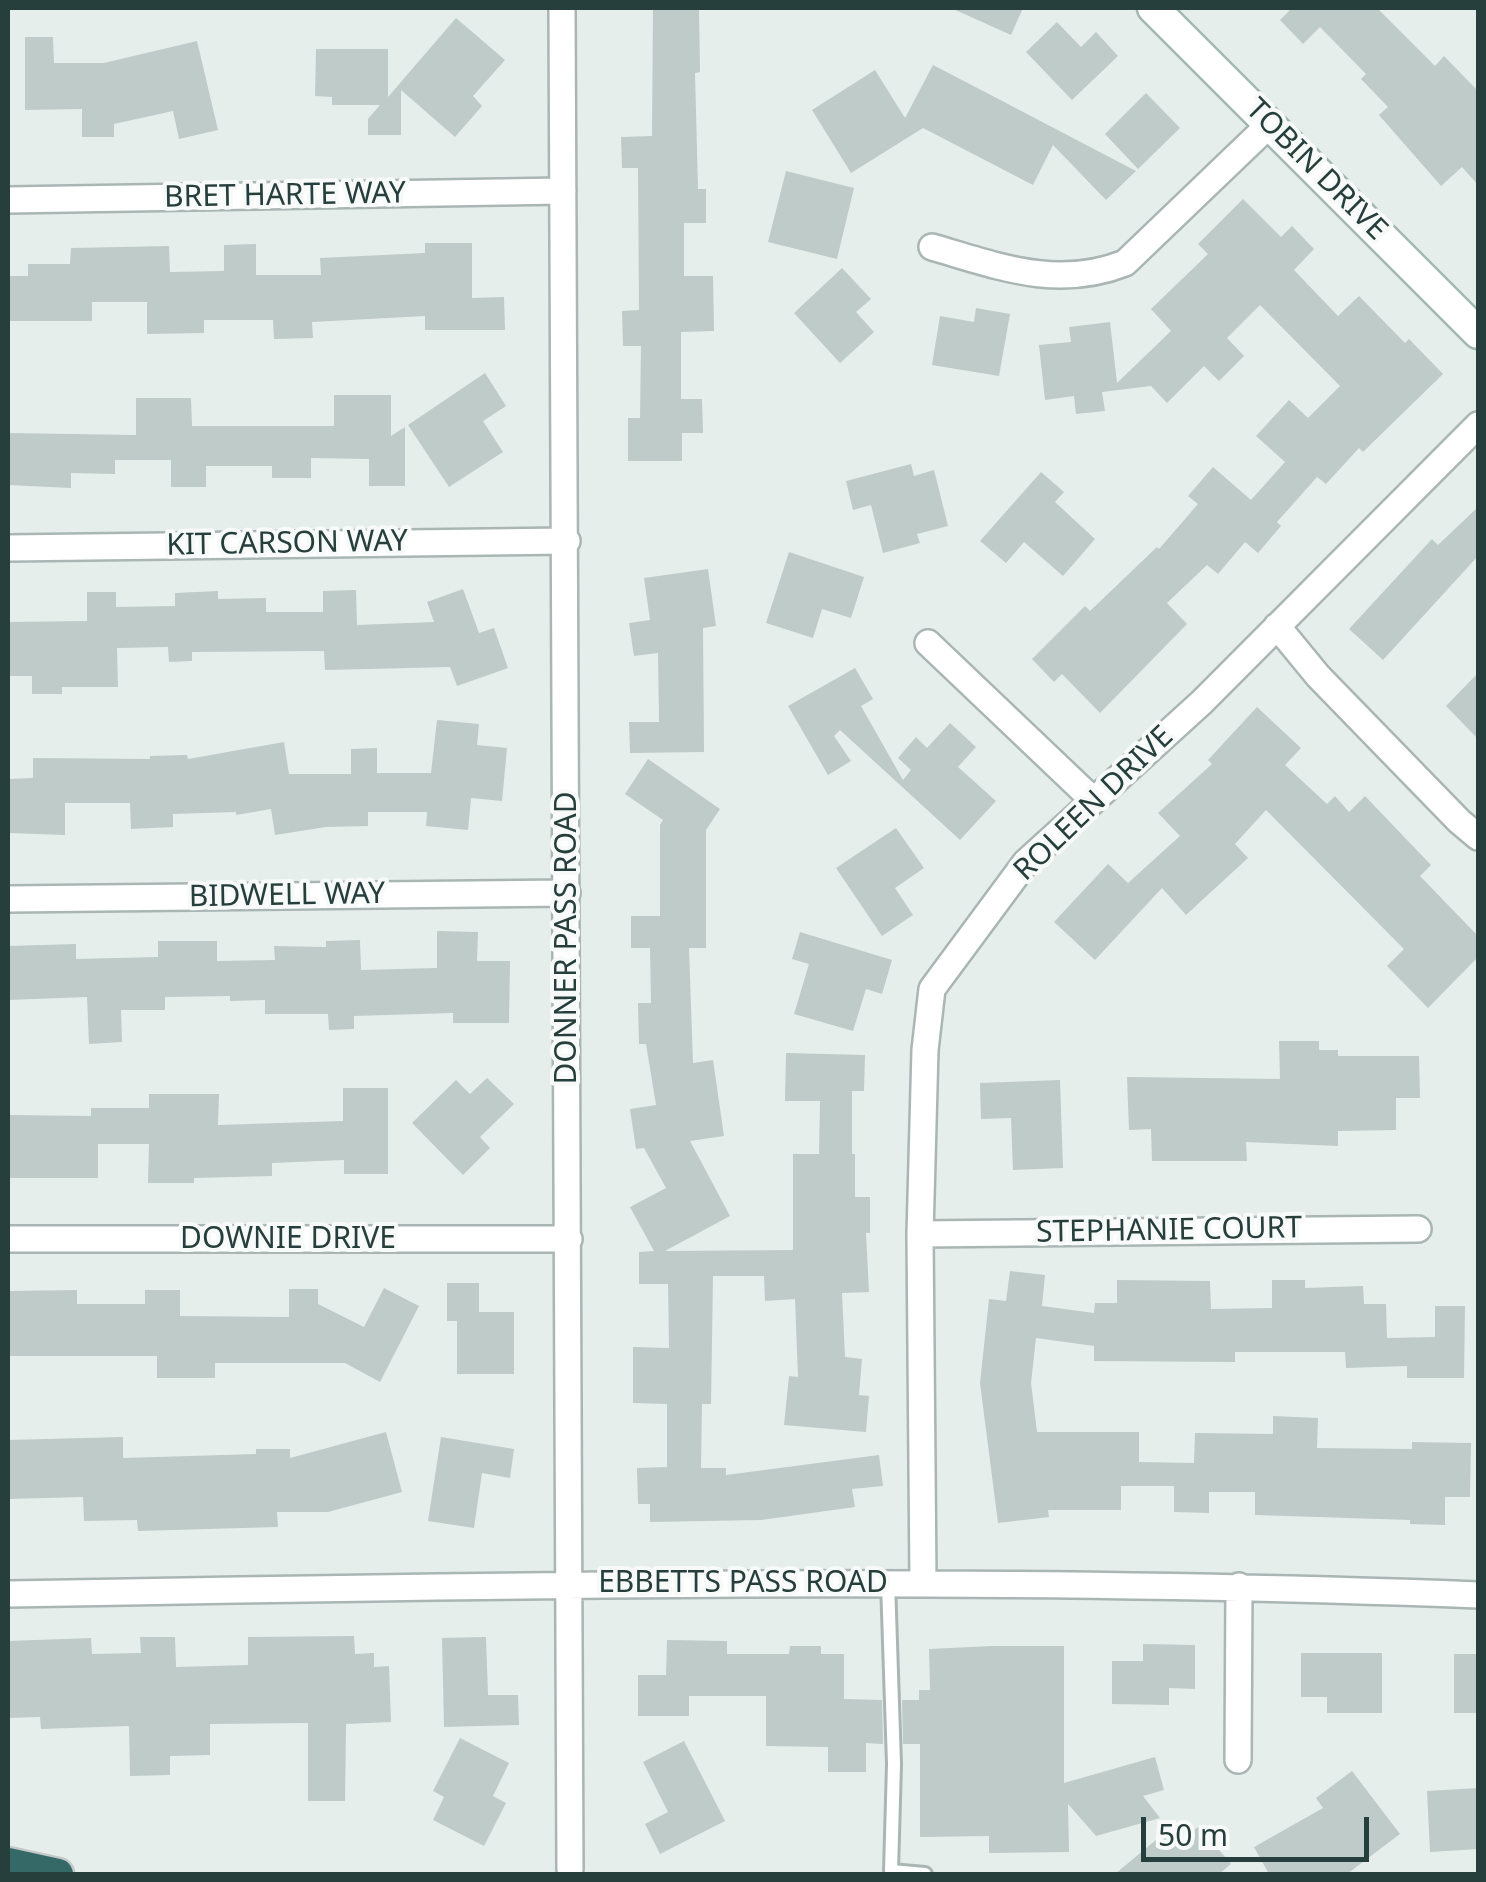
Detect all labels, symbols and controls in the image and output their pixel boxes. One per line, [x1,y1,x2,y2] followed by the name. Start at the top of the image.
[1238,92,1394,248] street label: TOBIN DRIVE
[164,176,406,216] street label: BRET HARTE WAY
[166,524,408,564] street label: KIT CARSON WAY
[1007,719,1181,889] street label: ROLEEN DRIVE
[549,791,585,1085] street label: DONNER PASS ROAD
[189,876,385,916] street label: BIDWELL WAY
[1036,1211,1302,1251] street label: STEPHANIE COURT
[180,1221,396,1257] street label: DOWNIE DRIVE
[598,1565,888,1601] street label: EBBETTS PASS ROAD
[1146,1797,1374,1859] scale bar
[1158,1814,1228,1855] text: 50 m

